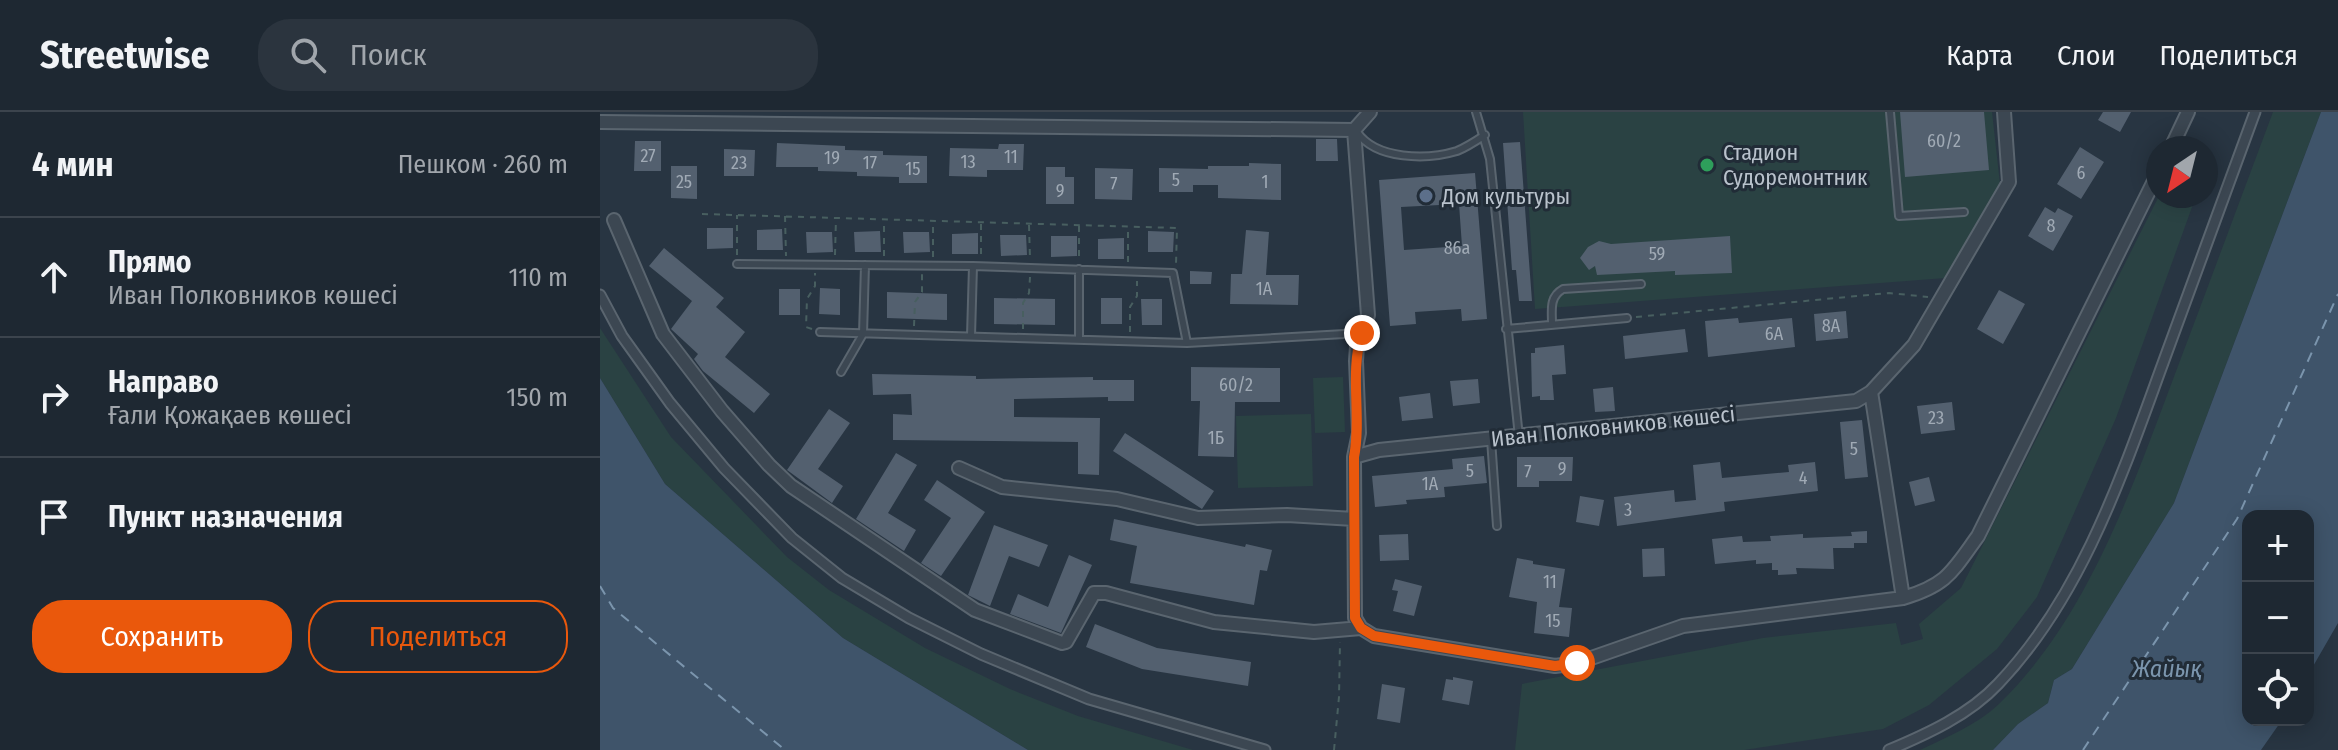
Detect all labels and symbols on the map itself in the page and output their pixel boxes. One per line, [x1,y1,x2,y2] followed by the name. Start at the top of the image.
[1927,130,1961,152] house number: 60/2
[2146,136,2218,208] north arrow
[1723,139,1868,191] place label: Стадион Судоремонтник
[640,145,656,167] house number: 27
[1004,146,1018,168] house number: 11
[824,147,840,169] house number: 19
[960,151,976,173] house number: 13
[731,152,747,174] house number: 23
[863,152,877,174] house number: 17
[1698,156,1716,174] marker: Стадион Судоремонтник
[905,158,921,180] house number: 15
[2077,162,2086,184] house number: 6
[1172,169,1180,191] house number: 5
[676,171,692,193] house number: 25
[1261,171,1269,193] house number: 1
[1110,173,1118,195] house number: 7
[1056,180,1064,202] house number: 9
[1441,183,1570,210] place label: Дом культуры
[1417,187,1435,205] marker: Дом культуры
[2047,215,2056,237] house number: 8
[1444,237,1471,259] house number: 86а
[1649,243,1665,265] house number: 59
[1256,278,1273,300] house number: 1А
[1344,315,1380,351] route end
[1822,315,1841,337] house number: 8А
[1765,323,1784,345] house number: 6А
[1219,374,1253,396] house number: 60/2
[1490,400,1736,453] street label: Иван Полковников көшесі
[1928,407,1944,429] house number: 23
[1208,427,1224,449] house number: 1Б
[1850,438,1858,460] house number: 5
[1558,458,1566,480] house number: 9
[1466,460,1474,482] house number: 5
[1524,461,1532,483] house number: 7
[1799,467,1808,489] house number: 4
[1422,473,1439,495] house number: 1А
[1624,499,1632,521] house number: 3
[1543,571,1557,593] house number: 11
[1545,610,1561,632] house number: 15
[1559,645,1595,681] route start
[2131,655,2202,683] water label: Жайық

